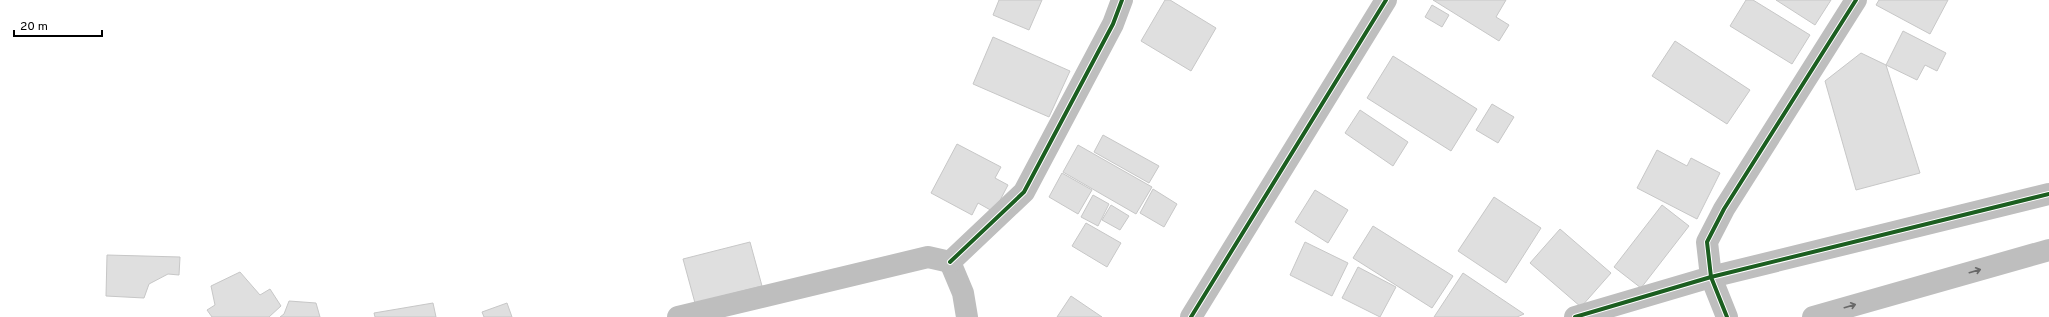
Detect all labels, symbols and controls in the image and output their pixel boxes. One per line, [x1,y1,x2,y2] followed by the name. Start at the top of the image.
[14,12,102,38] scale bar
[20,19,48,35] text: 20 m
[1968,267,1981,274] one-way arrow
[1843,302,1856,310] one-way arrow

